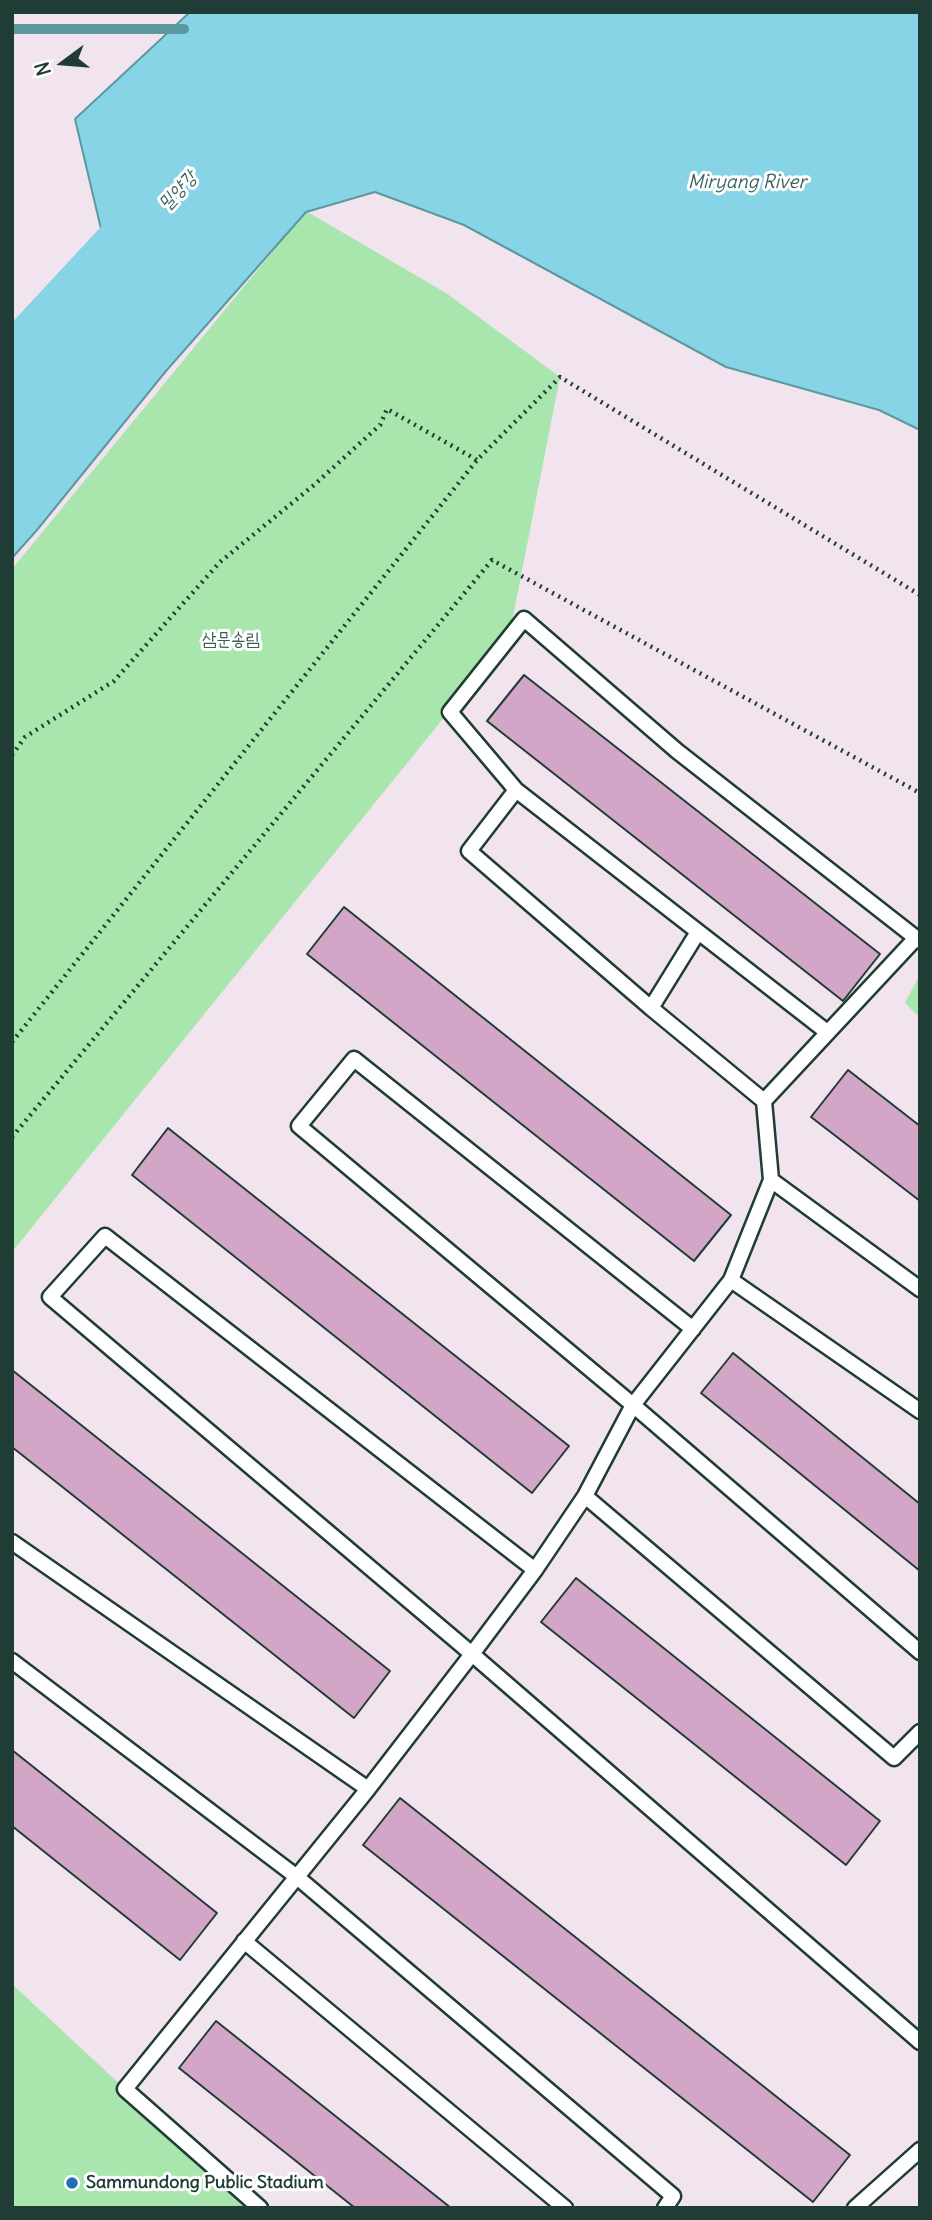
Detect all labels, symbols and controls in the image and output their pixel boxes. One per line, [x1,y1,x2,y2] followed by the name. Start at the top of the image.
[28,28,98,98] north arrow
[29,59,56,78] text: N
[154,166,202,216] water label: 밀양강
[688,172,806,194] water label: Miryang River
[202,629,260,651] park label: 삼문송림
[86,2172,324,2194] place label: Sammundong Public Stadium
[64,2175,80,2191] marker: Sammundong Public Stadium

